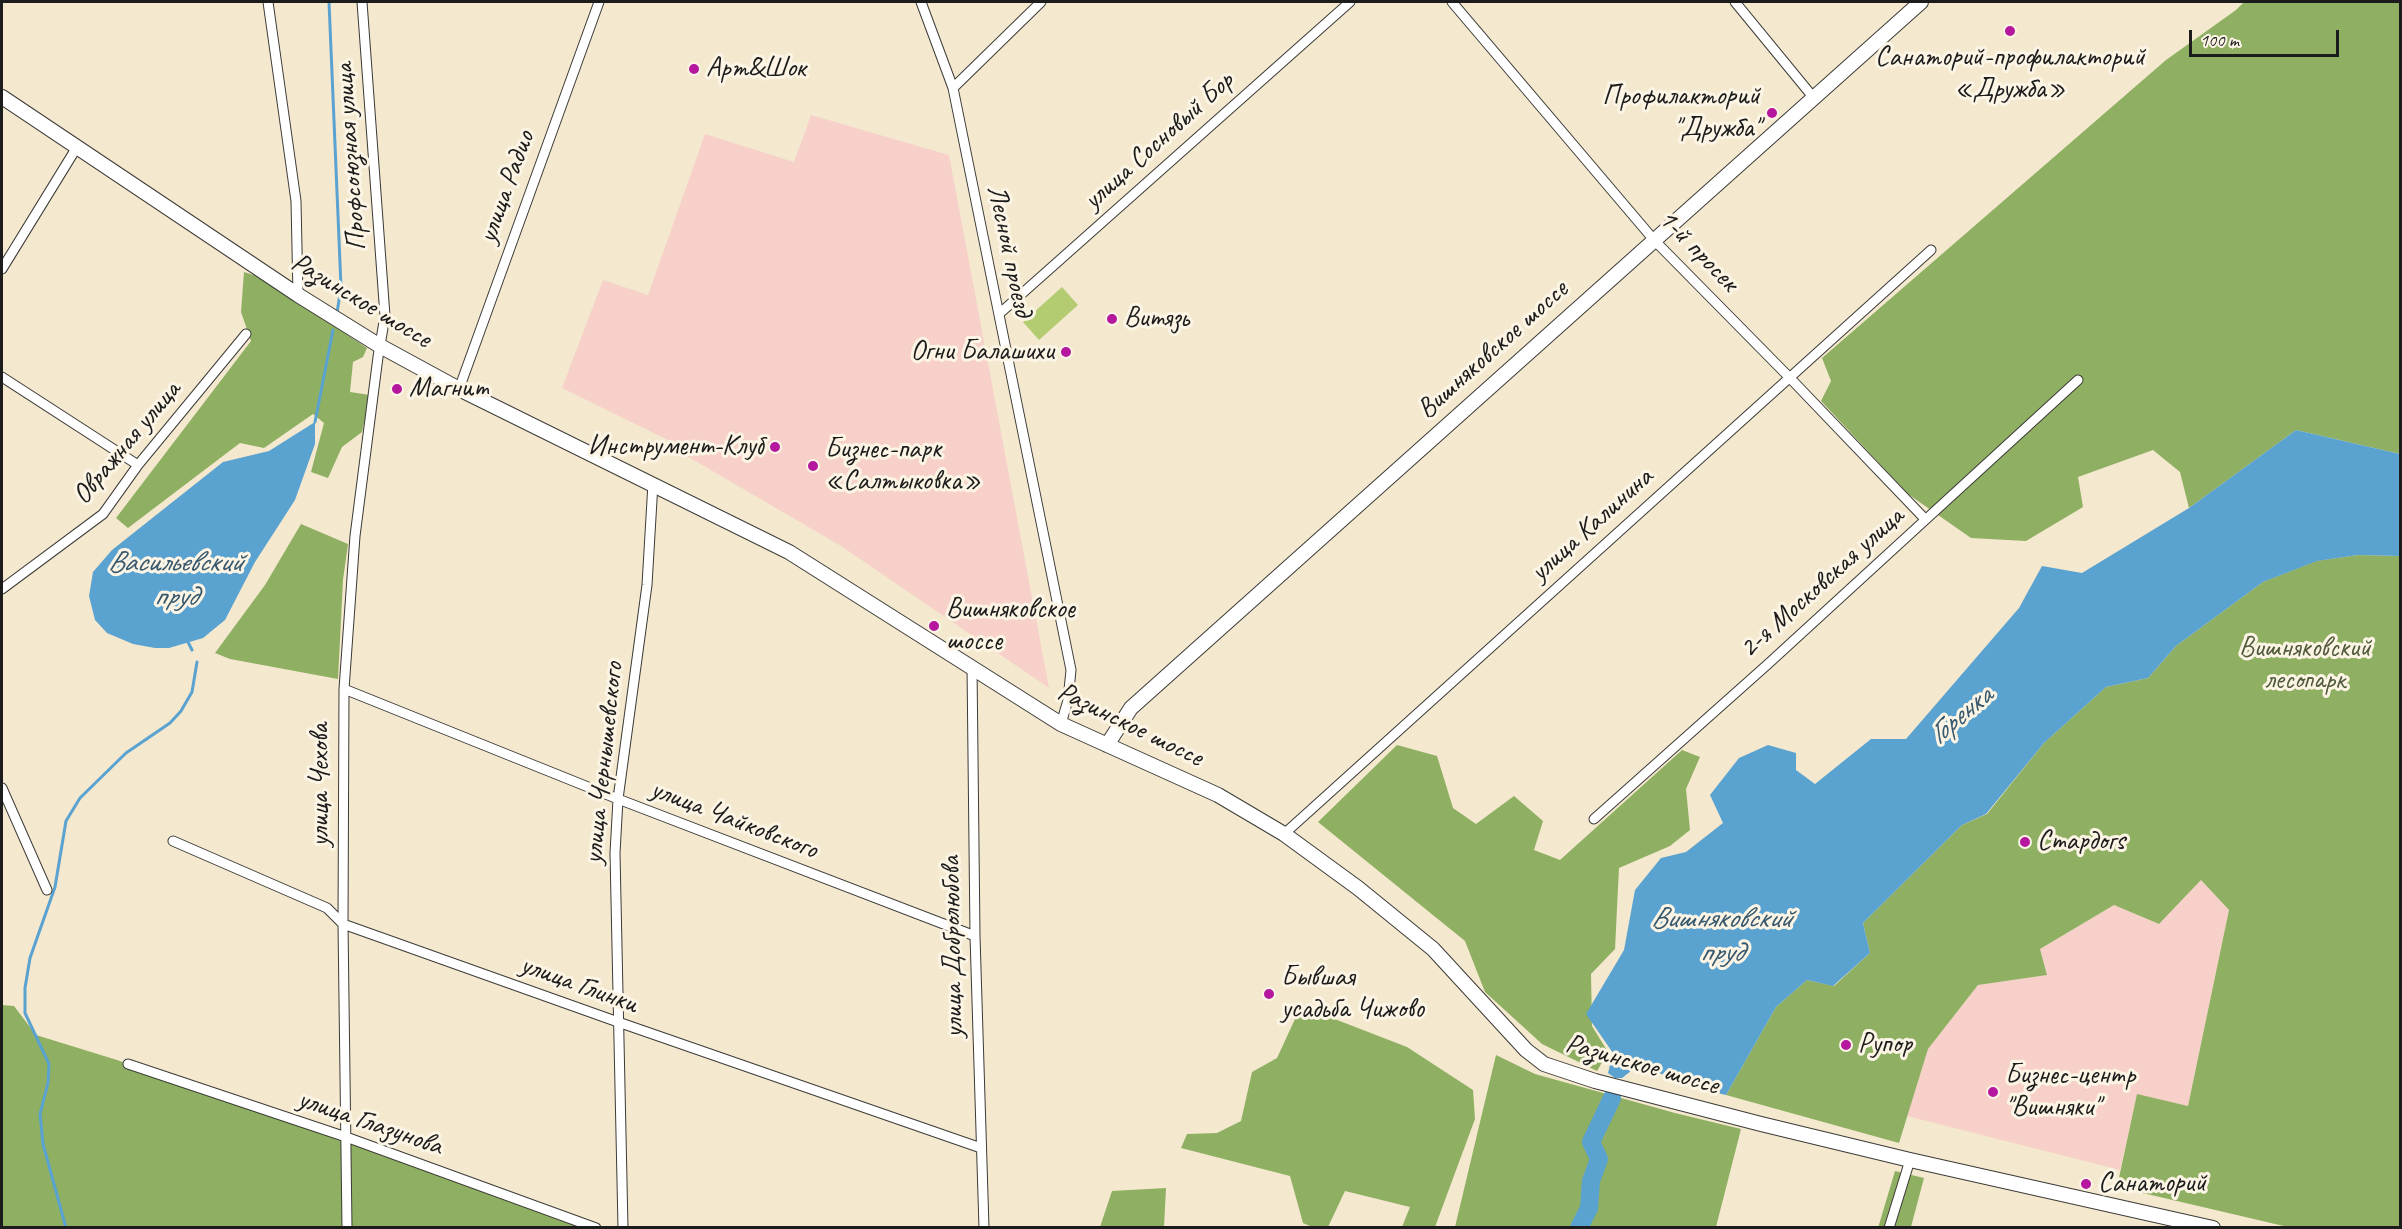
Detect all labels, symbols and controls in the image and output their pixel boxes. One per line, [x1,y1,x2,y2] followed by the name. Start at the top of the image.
[2192,18,2342,56] scale bar
[2003,24,2017,38] marker: Санаторий-профилакторий «Дружба»
[2200,29,2239,51] text: 100 m
[1875,41,2145,107] place label: Санаторий-профилакторий «Дружба»
[706,52,806,86] place label: Арт&Шок
[328,62,374,252] street label: Профсоюзная улица
[687,62,701,76] marker: Арт&Шок
[1077,65,1241,217] street label: улица Сосновый Бор
[1602,80,1760,146] place label: Профилакторий "Дружба"
[1765,106,1779,120] marker: Профилакторий "Дружба"
[471,126,543,248] street label: улица Радио
[979,182,1039,320] street label: Лесной проезд
[1651,203,1745,299] street label: 1-й просек
[285,246,437,356] street label: Разинское шоссе
[1411,274,1575,426] street label: Вишняковское шоссе
[1124,302,1189,336] place label: Витязь
[1105,312,1119,326] marker: Витязь
[911,335,1054,369] place label: Огни Балашихи
[1059,345,1073,359] marker: Огни Балашихи
[409,372,489,406] place label: Магнит
[66,374,188,512] street label: Овражная улица
[390,382,404,396] marker: Магнит
[588,430,763,464] place label: Инструмент-Клуб
[825,433,981,499] place label: Бизнес-парк «Салтыковка»
[768,440,782,454] marker: Инструмент-Клуб
[806,459,820,473] marker: Бизнес-парк «Салтыковка»
[1524,461,1660,589] street label: улица Калинина
[1733,500,1911,666] street label: 2-я Московская улица
[107,545,243,616] water label: Васильевский пруд
[946,593,1075,659] place label: Вишняковское шоссе
[927,619,941,633] marker: Вишняковское шоссе
[2239,632,2371,698] park label: Вишняковский лесопарк
[577,660,631,866] street label: улица Чернышевского
[1052,675,1208,775] street label: Разинское шоссе
[1922,679,2000,753] water label: Горенка
[304,723,338,847] street label: улица Чехова
[646,773,822,867] street label: улица Чайковского
[2037,825,2125,859] place label: Стардогs
[2018,835,2032,849] marker: Стардогs
[935,856,971,1038] street label: улица Добролюбова
[1650,901,1792,972] water label: Вишняковский пруд
[516,948,642,1022] street label: улица Глинки
[1281,961,1424,1027] place label: Бывшая усадьба Чижово
[1262,987,1276,1001] marker: Бывшая усадьба Чижово
[1562,1027,1722,1103] street label: Разинское шоссе
[1858,1028,1912,1062] place label: Рупор
[1839,1038,1853,1052] marker: Рупор
[2005,1059,2135,1125] place label: Бизнес-центр "Вишняки"
[293,1083,447,1163] street label: улица Глазунова
[1986,1085,2000,1099] marker: Бизнес-центр "Вишняки"
[2098,1167,2206,1201] place label: Санаторий
[2079,1177,2093,1191] marker: Санаторий

